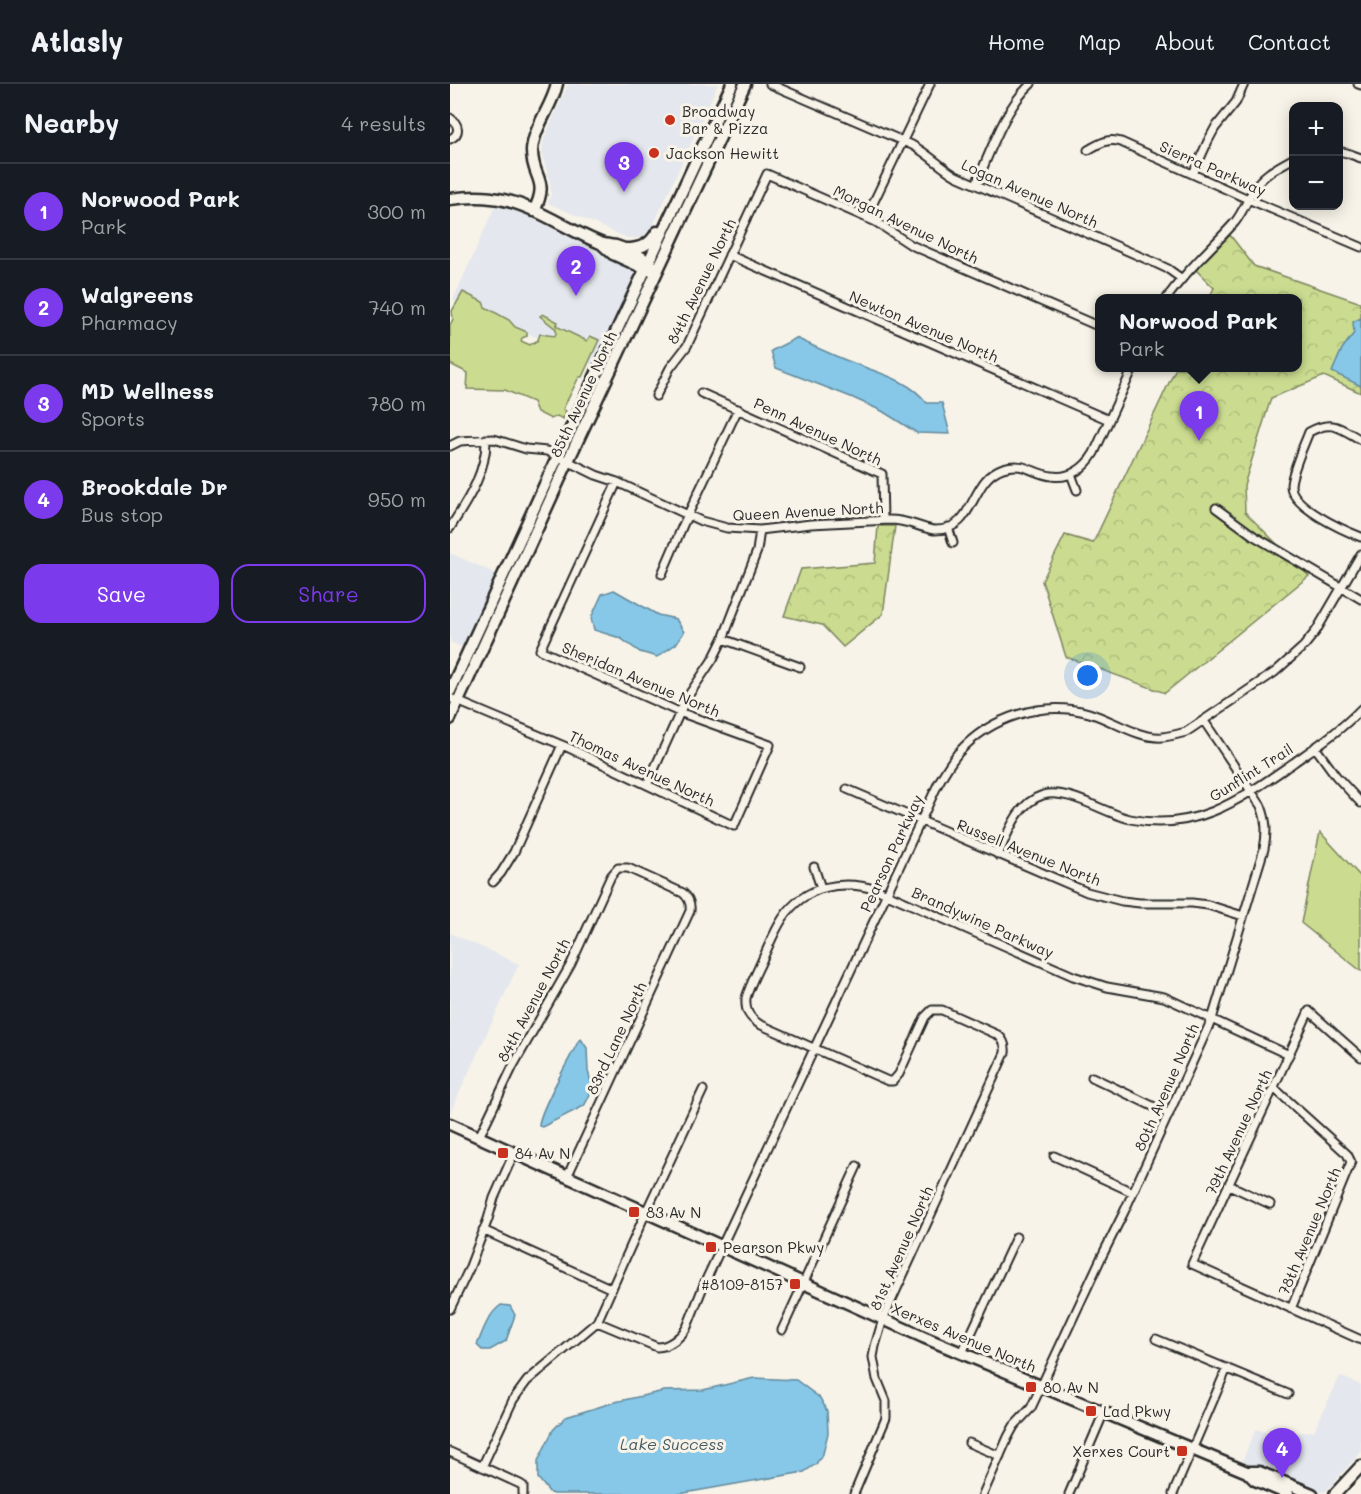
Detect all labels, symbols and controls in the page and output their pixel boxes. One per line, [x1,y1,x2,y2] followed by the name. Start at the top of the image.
[30,23,124,59] text: Atlasly
[988,28,1045,55] text: Home
[1078,28,1121,55] text: Map
[1154,28,1215,55] text: About
[1248,28,1331,55] text: Contact
[682,101,768,138] place label: Broadway Bar & Pizza
[1289,102,1343,210] map controls
[1289,102,1343,156] button: +
[24,106,119,140] text: Nearby
[341,110,426,136] text: 4 results
[663,113,677,127] marker: Broadway Bar & Pizza
[1157,136,1269,200] street label: Sierra Parkway
[604,142,644,192] pin: 3
[666,143,779,163] place label: Jackson Hewitt
[647,146,661,160] marker: Jackson Hewitt
[959,154,1101,232] street label: Logan Avenue North
[1289,156,1343,210] button: −
[830,180,982,268] street label: Morgan Avenue North
[81,184,240,213] text: Norwood Park
[39,198,48,224] text: 1
[367,198,426,224] text: 300 m
[81,213,126,239] text: Park
[662,215,740,347] street label: 84th Avenue North
[556,246,596,296] pin: 2
[81,280,194,309] text: Walgreens
[847,286,1001,366] street label: Newton Avenue North
[38,294,49,320] text: 2
[368,294,426,320] text: 740 m
[1095,294,1302,372] popup
[1119,306,1278,335] text: Norwood Park
[81,309,178,335] text: Pharmacy
[545,328,621,460] street label: 85th Avenue North
[1119,335,1164,361] text: Park
[81,376,214,405] text: MD Wellness
[38,390,50,416] text: 3
[368,390,426,416] text: 780 m
[1180,392,1218,441] pin: 1
[751,393,885,469] street label: Penn Avenue North
[81,405,145,431] text: Sports
[81,472,228,501] text: Brookdale Dr
[37,486,50,512] text: 4
[368,486,426,512] text: 950 m
[732,497,884,525] street label: Queen Avenue North
[81,501,163,527] text: Bus stop
[24,564,219,623] button: Save
[231,564,426,623] button: Share
[559,637,723,721] street label: Sheridan Avenue North
[1073,661,1102,690] your location
[566,725,718,811] street label: Thomas Avenue North
[1205,738,1297,806] street label: Gunflint Trail
[855,791,927,915] street label: Pearson Parkway
[954,814,1104,890] street label: Russell Avenue North
[909,882,1057,962] street label: Brandywine Parkway
[492,935,574,1065] street label: 84th Avenue North
[581,979,651,1097] street label: 83rd Lane North
[1129,1020,1203,1154] street label: 80th Avenue North
[1200,1066,1276,1198] street label: 79th Avenue North
[515,1143,570,1163] place label: 84 Av N
[496,1146,510,1160] marker: 84 Av N
[1273,1164,1345,1298] street label: 78th Avenue North
[865,1183,937,1313] street label: 81st Avenue North
[646,1202,701,1222] place label: 83 Av N
[627,1205,641,1219] marker: 83 Av N
[723,1237,824,1257] place label: Pearson Pkwy
[704,1240,718,1254] marker: Pearson Pkwy
[701,1274,783,1294] place label: #8109-8157
[788,1277,802,1291] marker: #8109-8157
[889,1298,1039,1376] street label: Xerxes Avenue North
[1043,1377,1099,1397] place label: 80 Av N
[1024,1380,1038,1394] marker: 80 Av N
[1103,1401,1171,1421] place label: Lad Pkwy
[1084,1404,1098,1418] marker: Lad Pkwy
[1262,1428,1302,1478] pin: 4
[620,1433,724,1454] water label: Lake Success
[1072,1441,1170,1461] place label: Xerxes Court
[1175,1444,1189,1458] marker: Xerxes Court

